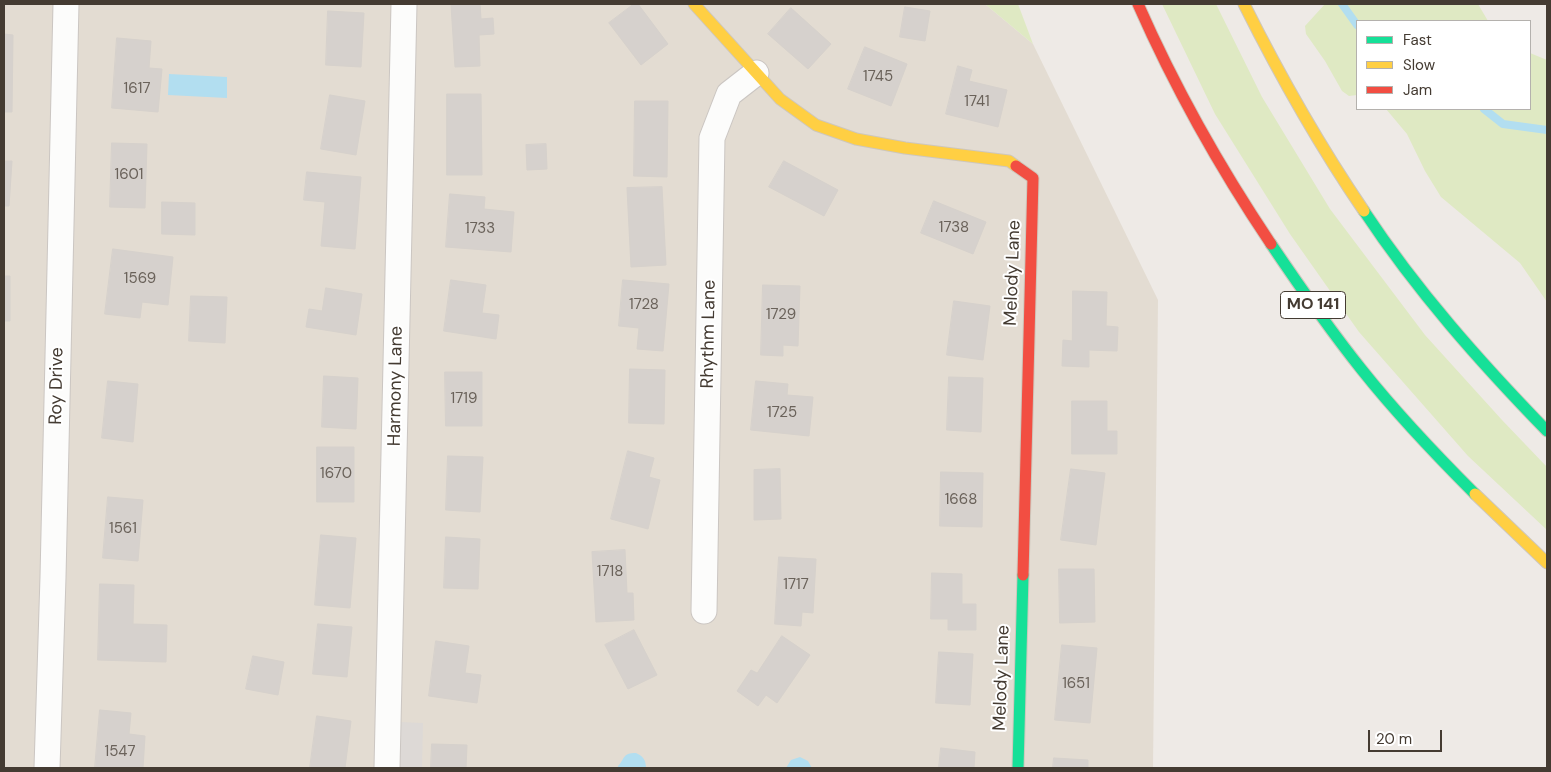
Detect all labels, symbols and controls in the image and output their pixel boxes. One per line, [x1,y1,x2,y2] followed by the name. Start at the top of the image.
[1356,20,1531,110] legend
[1403,30,1432,50] text: Fast
[1403,55,1435,75] text: Slow
[863,68,893,86] house number: 1745
[124,80,150,98] house number: 1617
[1403,80,1432,100] text: Jam
[964,93,990,111] house number: 1741
[114,166,144,184] house number: 1601
[939,219,969,237] house number: 1738
[465,220,495,238] house number: 1733
[1000,220,1026,326] street label: Melody Lane
[124,270,156,288] house number: 1569
[697,279,721,389] street label: Rhythm Lane
[1280,292,1346,318] road number: MO 141
[629,296,659,314] house number: 1728
[766,306,796,324] house number: 1729
[384,326,408,446] street label: Harmony Lane
[46,347,68,425] street label: Roy Drive
[451,390,477,408] house number: 1719
[767,404,797,422] house number: 1725
[320,465,352,483] house number: 1670
[945,491,977,509] house number: 1668
[109,520,137,538] house number: 1561
[597,563,623,581] house number: 1718
[783,576,809,594] house number: 1717
[989,625,1015,731] street label: Melody Lane
[1062,675,1090,693] house number: 1651
[1371,720,1445,752] scale bar
[1376,729,1412,749] text: 20 m
[105,743,135,761] house number: 1547

